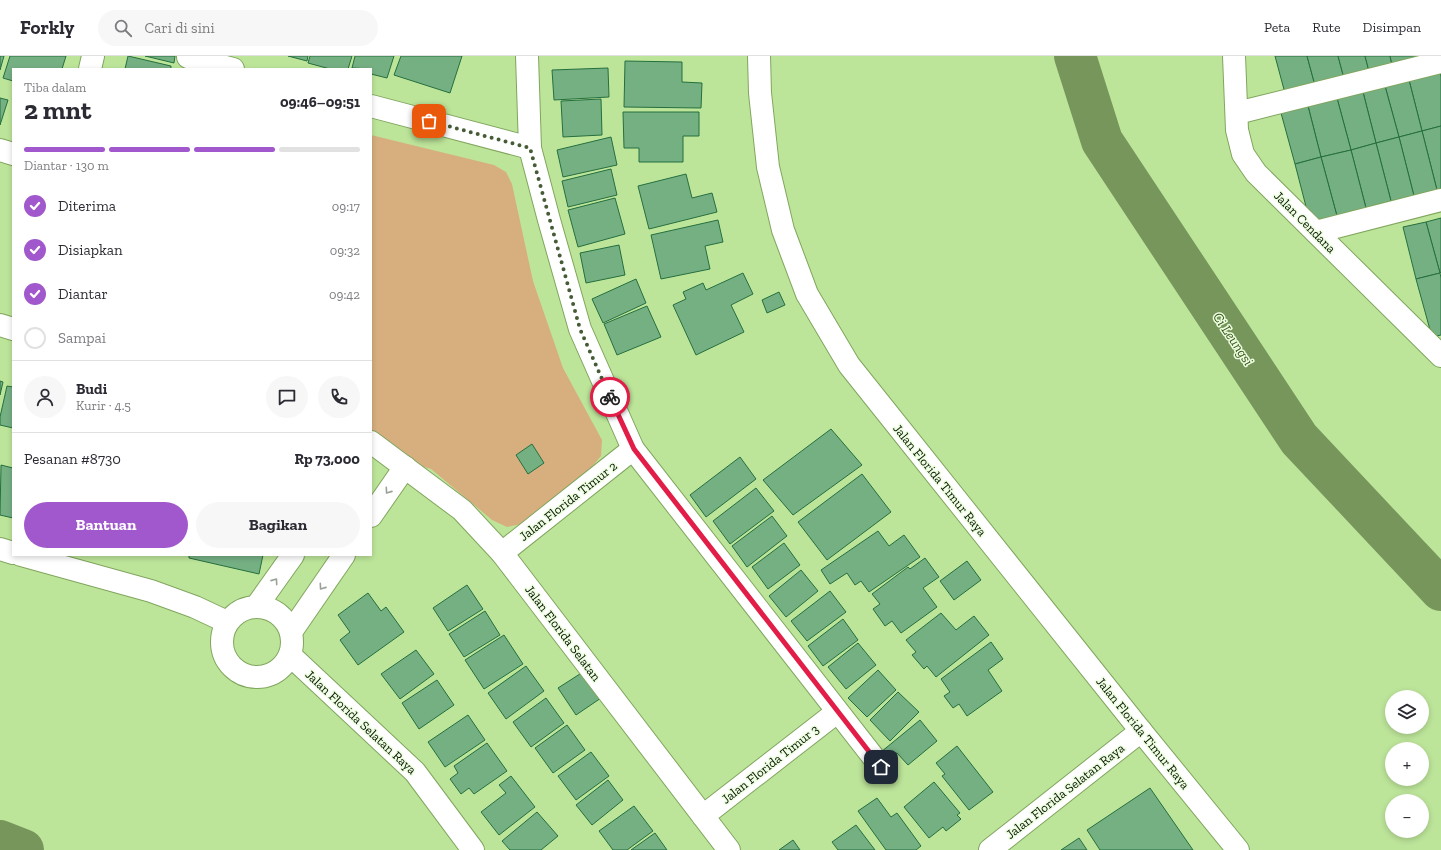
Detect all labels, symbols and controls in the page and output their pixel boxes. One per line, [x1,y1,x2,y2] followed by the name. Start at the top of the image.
[98,10,378,46] search box
[20,16,74,39] text: Forkly
[112,17,134,39] icon: search
[144,19,215,37] text: Cari di sini
[1264,19,1290,36] text: Peta
[1312,19,1341,36] text: Rute
[1363,19,1421,36] text: Disimpan
[24,80,86,95] text: Tiba dalam
[280,93,360,111] text: 09:46–09:51
[24,94,91,126] text: 2 mnt
[412,104,446,138] pin
[418,110,440,132] icon: bag
[24,158,109,173] text: Diantar · 130 m
[1271,188,1339,256] street label: Jalan Cendana
[24,195,46,217] icon: check
[58,197,116,215] text: Diterima
[332,199,360,214] text: 09:17
[24,239,46,261] icon: check
[58,241,123,259] text: Disiapkan
[330,243,360,258] text: 09:32
[24,283,46,305] icon: check
[58,285,108,303] text: Diantar
[329,287,360,302] text: 09:42
[1209,309,1257,369] water label: Ci Leungsi
[58,329,106,347] text: Sampai
[24,376,66,418] button: person
[266,376,308,418] button: chat
[318,376,360,418] button: phone
[590,377,630,417] courier
[76,380,107,398] text: Budi
[599,386,621,408] icon: bike
[76,398,131,413] text: Kurir · 4.5
[890,421,990,540] street label: Jalan Florida Timur Raya
[24,450,121,468] text: Pesanan #8730
[294,450,360,468] text: Rp 73,000
[516,458,620,544] street label: Jalan Florida Timur 2
[385,487,393,494] one-way arrow
[24,502,188,548] button: Bantuan
[196,502,360,548] button: Bagikan
[270,578,277,585] one-way arrow
[522,582,604,684] street label: Jalan Florida Selatan
[319,583,327,590] one-way arrow
[302,667,420,778] street label: Jalan Florida Selatan Raya
[1093,674,1193,793] street label: Jalan Florida Timur Raya
[1385,690,1429,838] map controls
[1385,690,1429,734] button: layers
[718,721,822,807] street label: Jalan Florida Timur 3
[1003,740,1128,842] street label: Jalan Florida Selatan Raya
[1385,742,1429,786] button: +
[864,750,898,784] pin
[870,756,892,778] icon: home
[1385,794,1429,838] button: −

